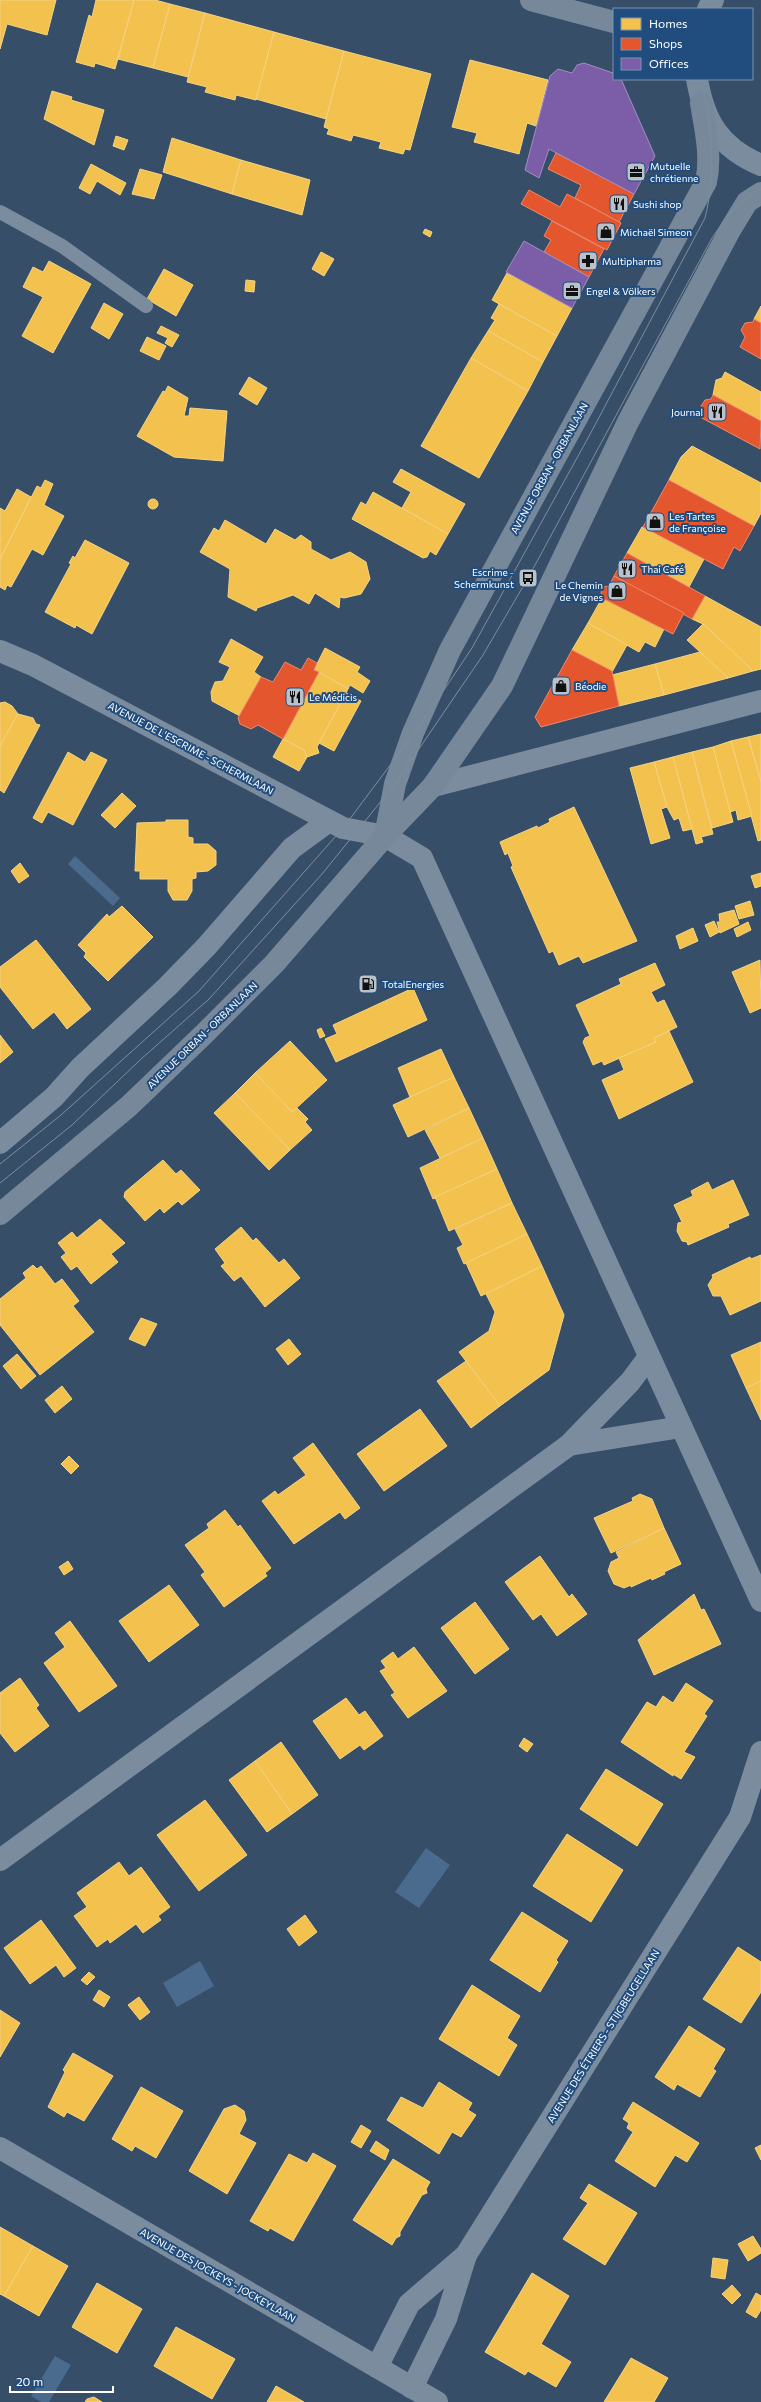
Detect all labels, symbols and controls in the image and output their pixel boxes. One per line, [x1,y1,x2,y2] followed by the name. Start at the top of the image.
[613,8,753,80] legend
[649,16,687,30] text: Homes
[649,36,683,50] text: Shops
[649,56,689,70] text: Offices
[650,160,698,184] place label: Mutuelle chrétienne
[625,161,647,183] office icon: Mutuelle chrétienne
[608,193,630,215] restaurant icon: Sushi shop
[633,198,681,210] place label: Sushi shop
[595,221,617,243] shop icon: Michaël Simeon
[620,226,692,238] place label: Michaël Simeon
[577,250,599,272] pharmacy icon: Multipharma
[602,255,661,267] place label: Multipharma
[561,280,583,302] office icon: Engel & Völkers
[586,285,656,297] place label: Engel & Völkers
[508,400,590,536] street label: AVENUE ORBAN - ORBANLAAN
[706,401,728,423] restaurant icon: Journal
[671,406,703,418] place label: Journal
[669,510,726,534] place label: Les Tartes de Françoise
[644,511,666,533] shop icon: Les Tartes de Françoise
[616,558,638,580] restaurant icon: Thai Café
[641,563,684,575] place label: Thai Café
[454,566,514,590] place label: Escrime - Schermkunst
[517,567,539,589] bus stop icon: Escrime - Schermkunst
[555,579,603,603] place label: Le Chemin de Vignes
[606,580,628,602] shop icon: Le Chemin de Vignes
[550,675,572,697] shop icon: Béodie
[575,680,606,692] place label: Béodie
[284,686,306,708] restaurant icon: Le Médicis
[309,691,358,703] place label: Le Médicis
[106,699,276,797] street label: AVENUE DE L'ESCRIME - SCHERMLAAN
[357,973,379,995] fuel station icon: TotalEnergies
[382,978,445,990] place label: TotalEnergies
[144,979,260,1091] street label: AVENUE ORBAN - ORBANLAAN
[544,1947,662,2125] street label: AVENUE DES ÉTRIERS - STIJGBEUGELLAAN
[138,2225,298,2325] street label: AVENUE DES JOCKEYS - JOCKEYLAAN
[10,2368,113,2394] scale bar
[16,2374,43,2388] text: 20 m

